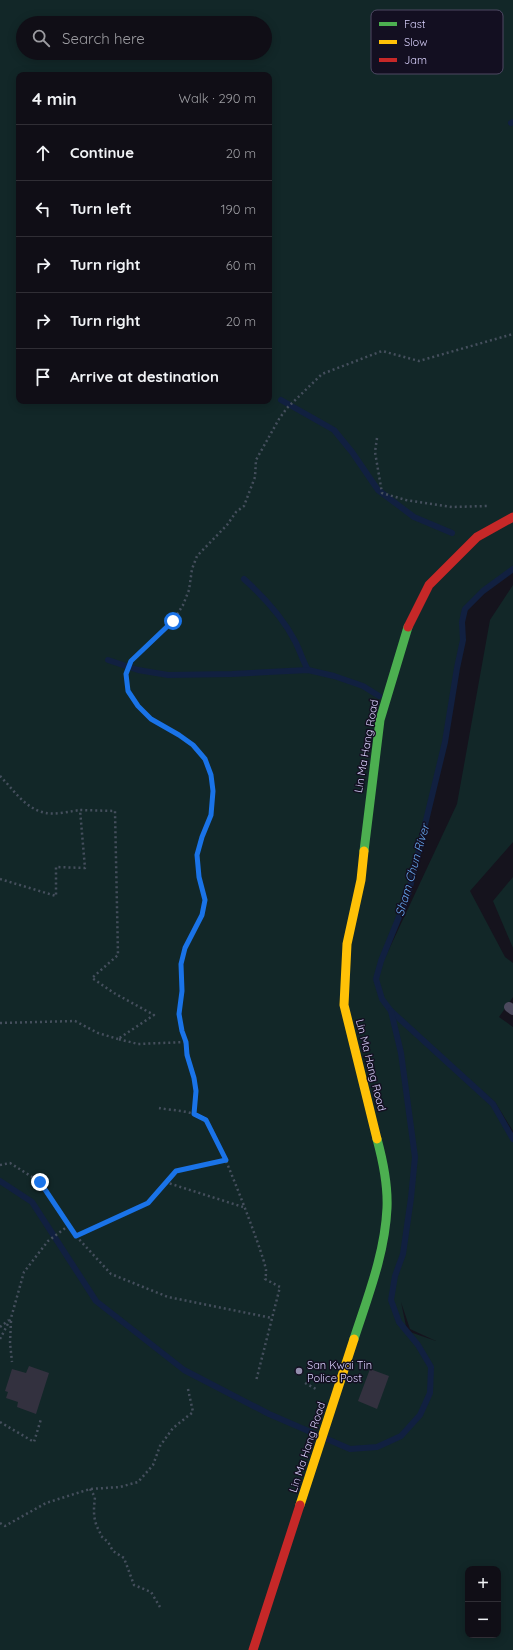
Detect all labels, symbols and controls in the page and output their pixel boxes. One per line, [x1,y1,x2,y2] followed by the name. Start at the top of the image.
[371,10,503,74] legend
[16,16,272,60] search box
[404,17,426,31] text: Fast
[30,27,52,49] icon: search
[62,29,145,48] text: Search here
[404,35,428,49] text: Slow
[404,53,427,67] text: Jam
[32,88,77,109] text: 4 min
[179,90,256,106] text: Walk · 290 m
[32,142,54,164] icon: ahead
[70,143,134,162] text: Continue
[226,145,256,161] text: 20 m
[32,198,54,220] icon: left
[70,199,132,218] text: Turn left
[221,201,256,217] text: 190 m
[32,254,54,276] icon: right
[70,255,141,274] text: Turn right
[226,257,256,273] text: 60 m
[32,310,54,332] icon: right
[70,311,141,330] text: Turn right
[226,313,256,329] text: 20 m
[32,366,54,388] icon: arrive
[70,367,219,386] text: Arrive at destination
[164,612,182,630] route start
[351,698,381,794] street label: Lin Ma Hang Road
[392,821,433,918] water label: Sham Chun River
[353,1017,389,1113] street label: Lin Ma Hang Road
[31,1173,49,1191] route end
[307,1358,372,1385] place label: San Kwai Tin Police Post
[294,1366,304,1376] marker: San Kwai Tin Police Post
[286,1400,328,1494] street label: Lin Ma Hang Road
[465,1566,501,1638] map controls
[465,1566,501,1602] button: +
[465,1602,501,1638] button: −

